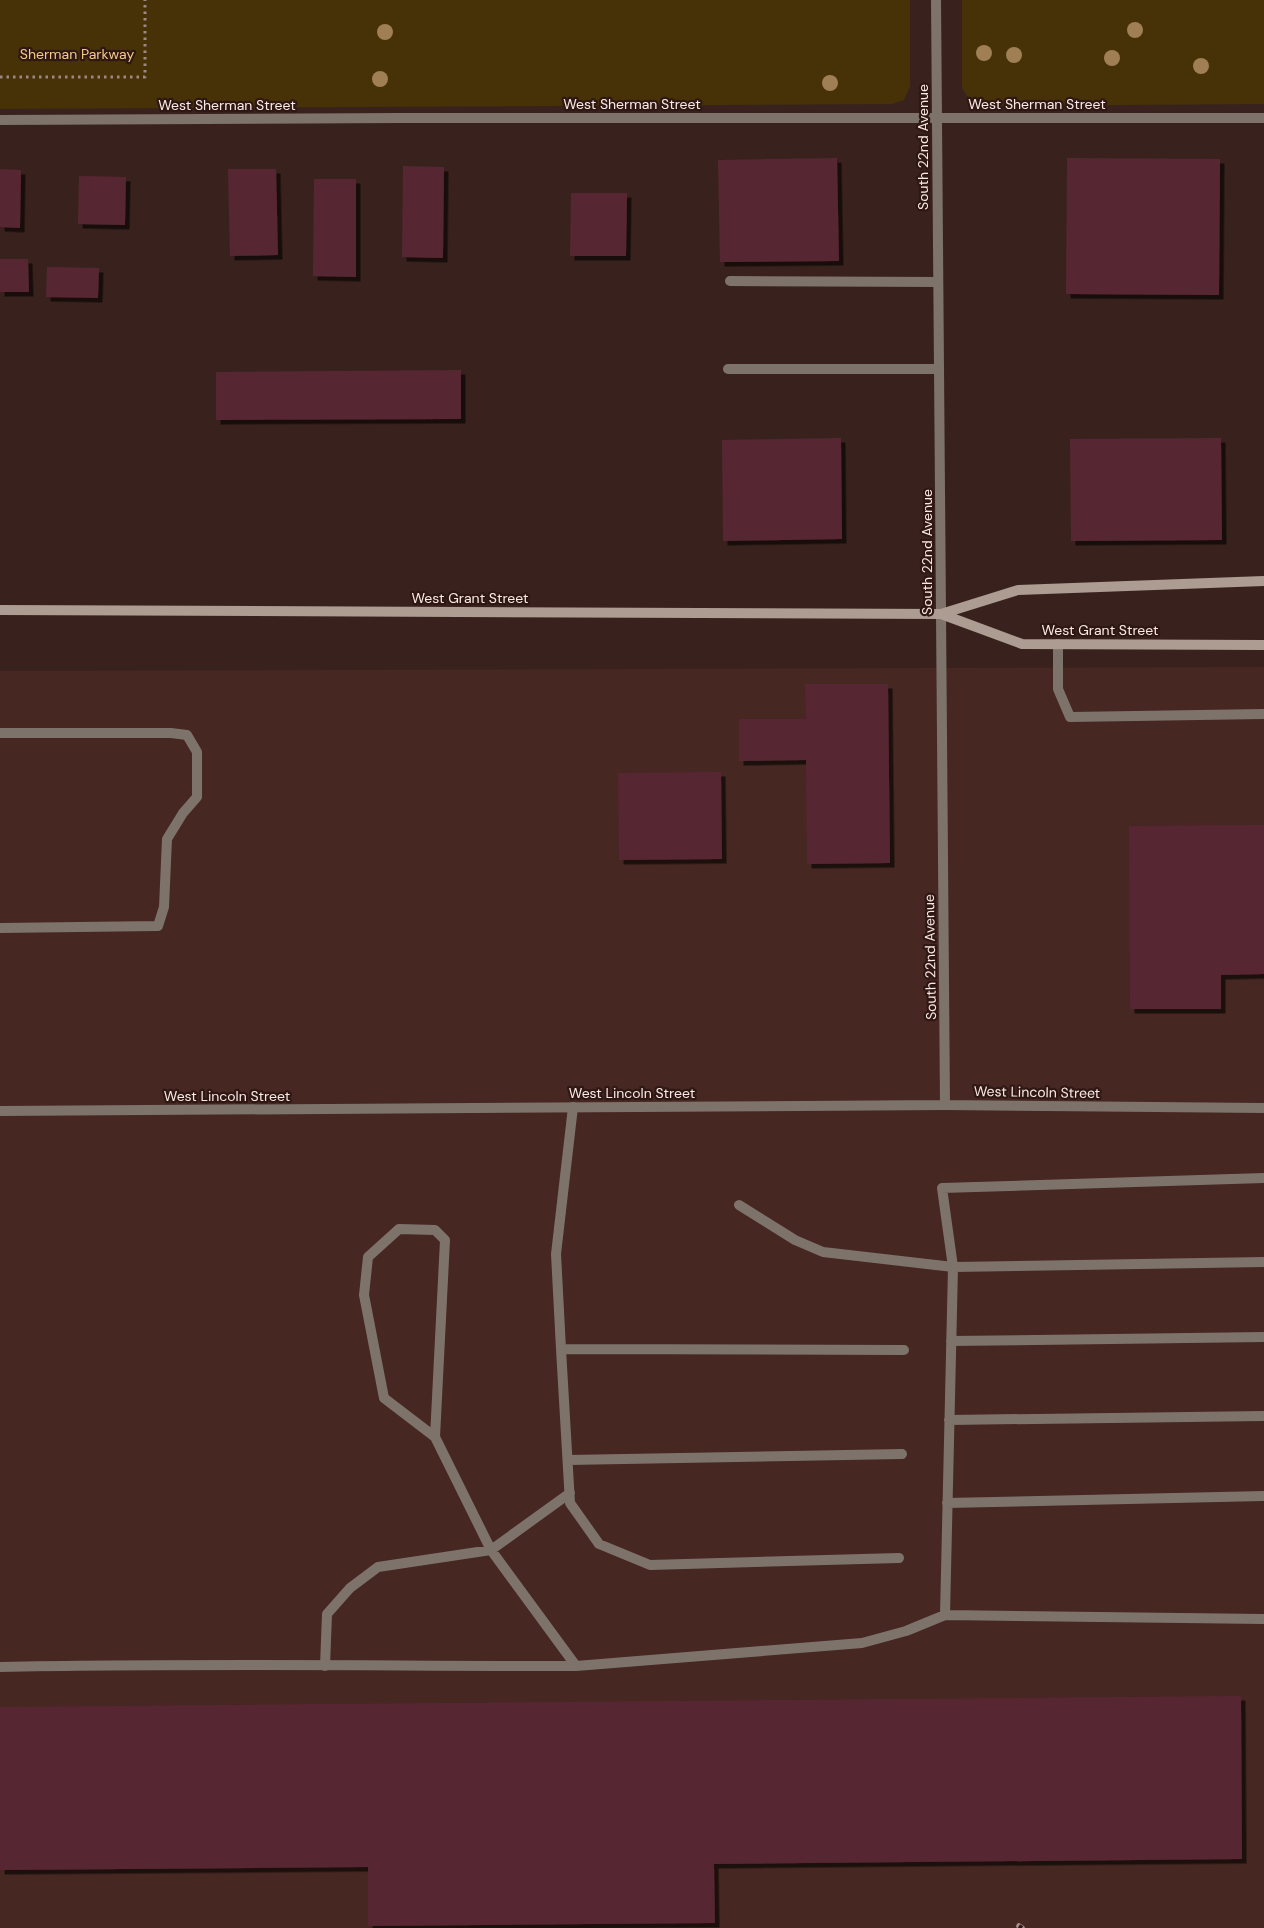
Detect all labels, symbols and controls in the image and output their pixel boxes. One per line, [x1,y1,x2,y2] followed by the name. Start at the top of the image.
[20,45,134,63] park label: Sherman Parkway
[914,84,932,210] street label: South 22nd Avenue
[563,95,701,113] street label: West Sherman Street
[968,95,1106,113] street label: West Sherman Street
[158,96,296,114] street label: West Sherman Street
[918,489,936,615] street label: South 22nd Avenue
[411,589,529,607] street label: West Grant Street
[1041,621,1159,639] street label: West Grant Street
[920,894,940,1020] street label: South 22nd Avenue
[974,1082,1100,1102] street label: West Lincoln Street
[569,1084,695,1102] street label: West Lincoln Street
[164,1087,290,1105] street label: West Lincoln Street

